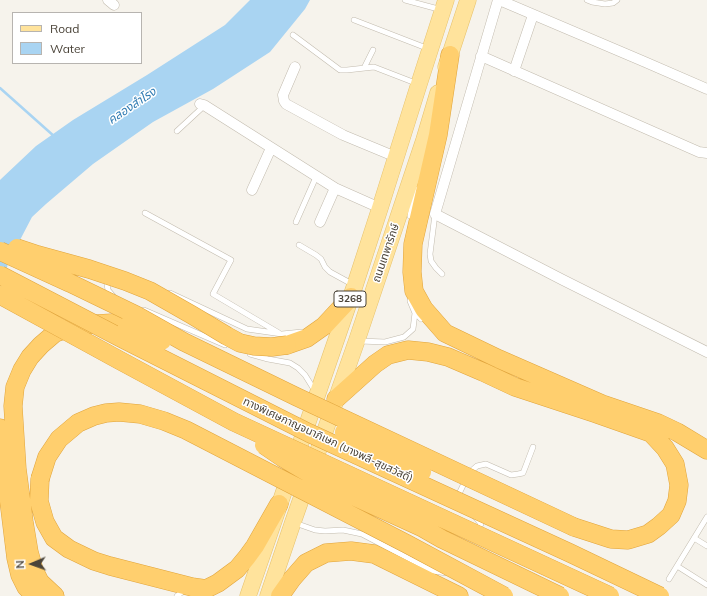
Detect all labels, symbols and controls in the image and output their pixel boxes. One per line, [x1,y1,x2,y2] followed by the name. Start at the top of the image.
[12,12,142,64] legend
[50,21,79,36] text: Road
[50,41,85,56] text: Water
[105,85,159,127] water label: คลองสำโรง
[370,222,402,284] street label: ถนนเทพารักษ์
[334,291,366,307] road number: 3268
[241,395,415,485] street label: ทางพิเศษกาญจนาภิเษก (บางพลี-สุขสวัสดิ์)
[12,544,52,584] north arrow
[13,560,27,569] text: N

